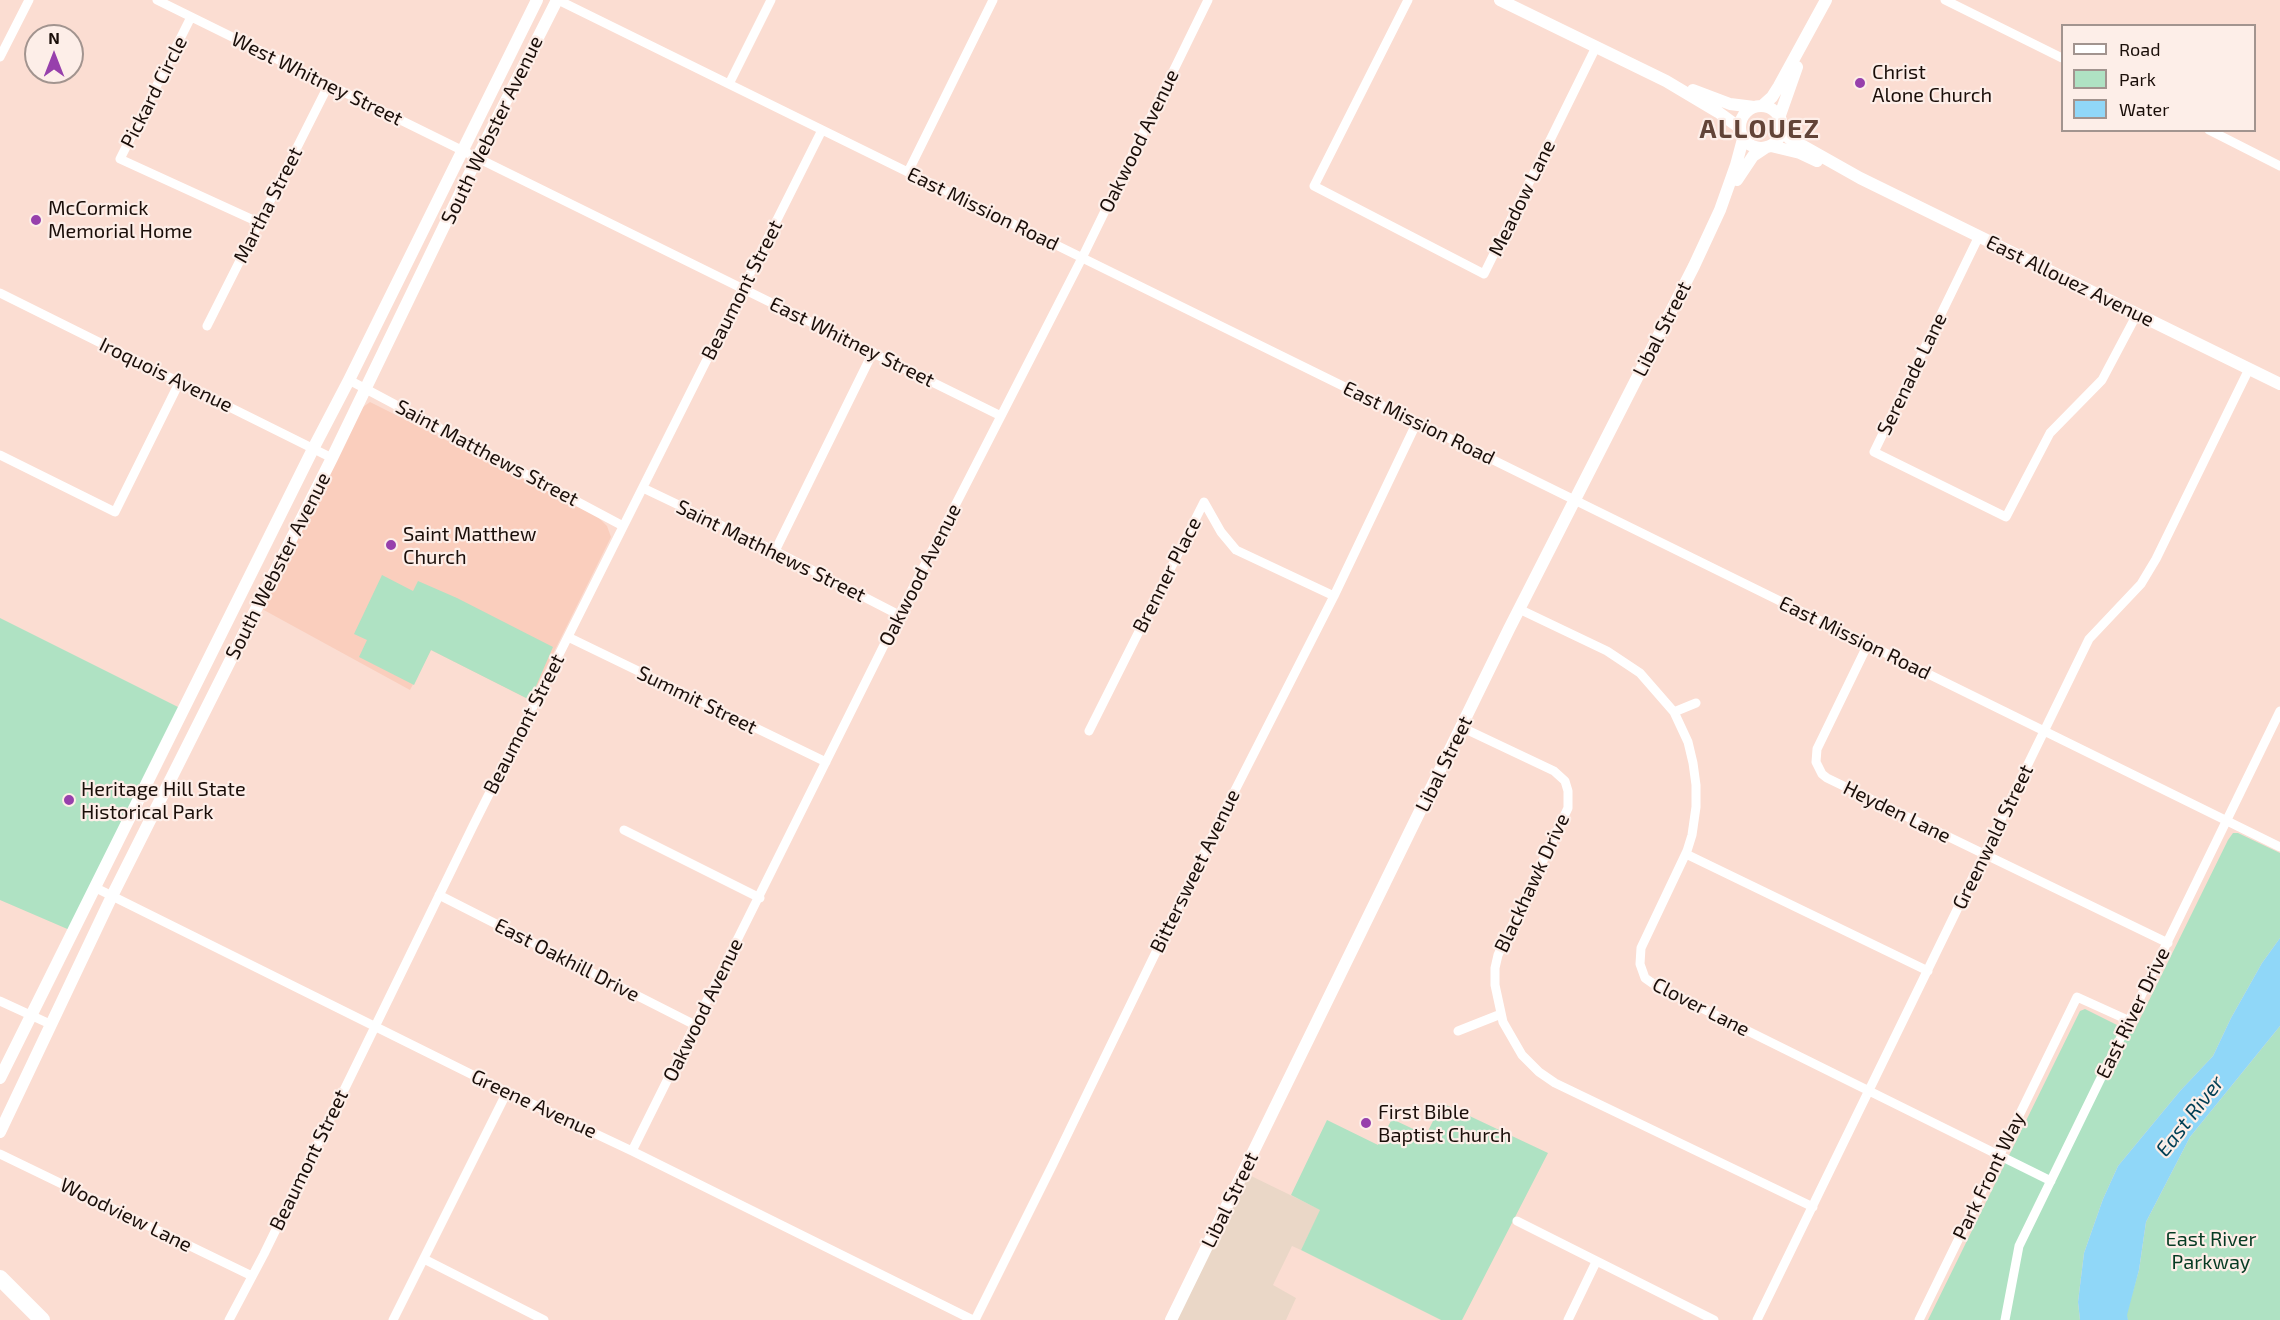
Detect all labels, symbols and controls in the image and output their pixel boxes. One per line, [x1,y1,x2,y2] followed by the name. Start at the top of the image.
[24,24,84,84] north arrow
[2061,24,2256,132] legend
[227,27,407,131] street label: West Whitney Street
[48,28,60,47] text: N
[116,32,192,152] street label: Pickard Circle
[436,32,548,228] street label: South Webster Avenue
[2119,38,2160,60] text: Road
[1872,60,1992,107] place label: Christ Alone Church
[1094,65,1184,217] street label: Oakwood Avenue
[2119,68,2156,90] text: Park
[1853,76,1867,90] marker: Christ Alone Church
[2119,98,2169,120] text: Water
[1699,113,1821,145] district label: ALLOUEZ
[1483,136,1561,260] street label: Meadow Lane
[229,143,307,267] street label: Martha Street
[903,162,1063,256] street label: East Mission Road
[48,196,192,243] place label: McCormick Memorial Home
[29,213,43,227] marker: McCormick Memorial Home
[696,216,788,364] street label: Beaumont Street
[1982,230,2158,332] street label: East Allouez Avenue
[1628,277,1696,381] street label: Libal Street
[766,292,938,392] street label: East Whitney Street
[1872,309,1952,439] street label: Serenade Lane
[96,332,236,418] street label: Iroquois Avenue
[1339,376,1499,470] street label: East Mission Road
[391,395,583,511] street label: Saint Matthews Street
[220,469,336,663] street label: South Webster Avenue
[672,495,870,607] street label: Saint Mathhews Street
[874,500,966,650] street label: Oakwood Avenue
[1128,513,1206,637] street label: Brenner Place
[403,522,536,569] place label: Saint Matthew Church
[384,538,398,552] marker: Saint Matthew Church
[1775,591,1935,685] street label: East Mission Road
[478,650,570,798] street label: Beaumont Street
[633,661,761,739] street label: Summit Street
[1411,712,1477,816] street label: Libal Street
[1948,761,2038,913] street label: Greenwald Street
[1839,776,1955,848] street label: Heyden Lane
[81,777,246,824] place label: Heritage Hill State Historical Park
[1145,786,1245,956] street label: Bittersweet Avenue
[62,793,76,807] marker: Heritage Hill State Historical Park
[1489,810,1575,956] street label: Blackhawk Drive
[491,913,643,1007] street label: East Oakhill Drive
[658,934,748,1086] street label: Oakwood Avenue
[2091,944,2175,1082] street label: East River Drive
[1648,972,1754,1042] street label: Clover Lane
[467,1064,601,1144] street label: Greene Avenue
[2151,1071,2229,1161] water label: East River
[265,1086,353,1234] street label: Beaumont Street
[1378,1100,1511,1147] place label: First Bible Baptist Church
[1948,1108,2030,1244] street label: Park Front Way
[1359,1116,1373,1130] marker: First Bible Baptist Church
[1197,1148,1263,1252] street label: Libal Street
[56,1173,196,1257] street label: Woodview Lane
[2166,1227,2256,1274] park label: East River Parkway

